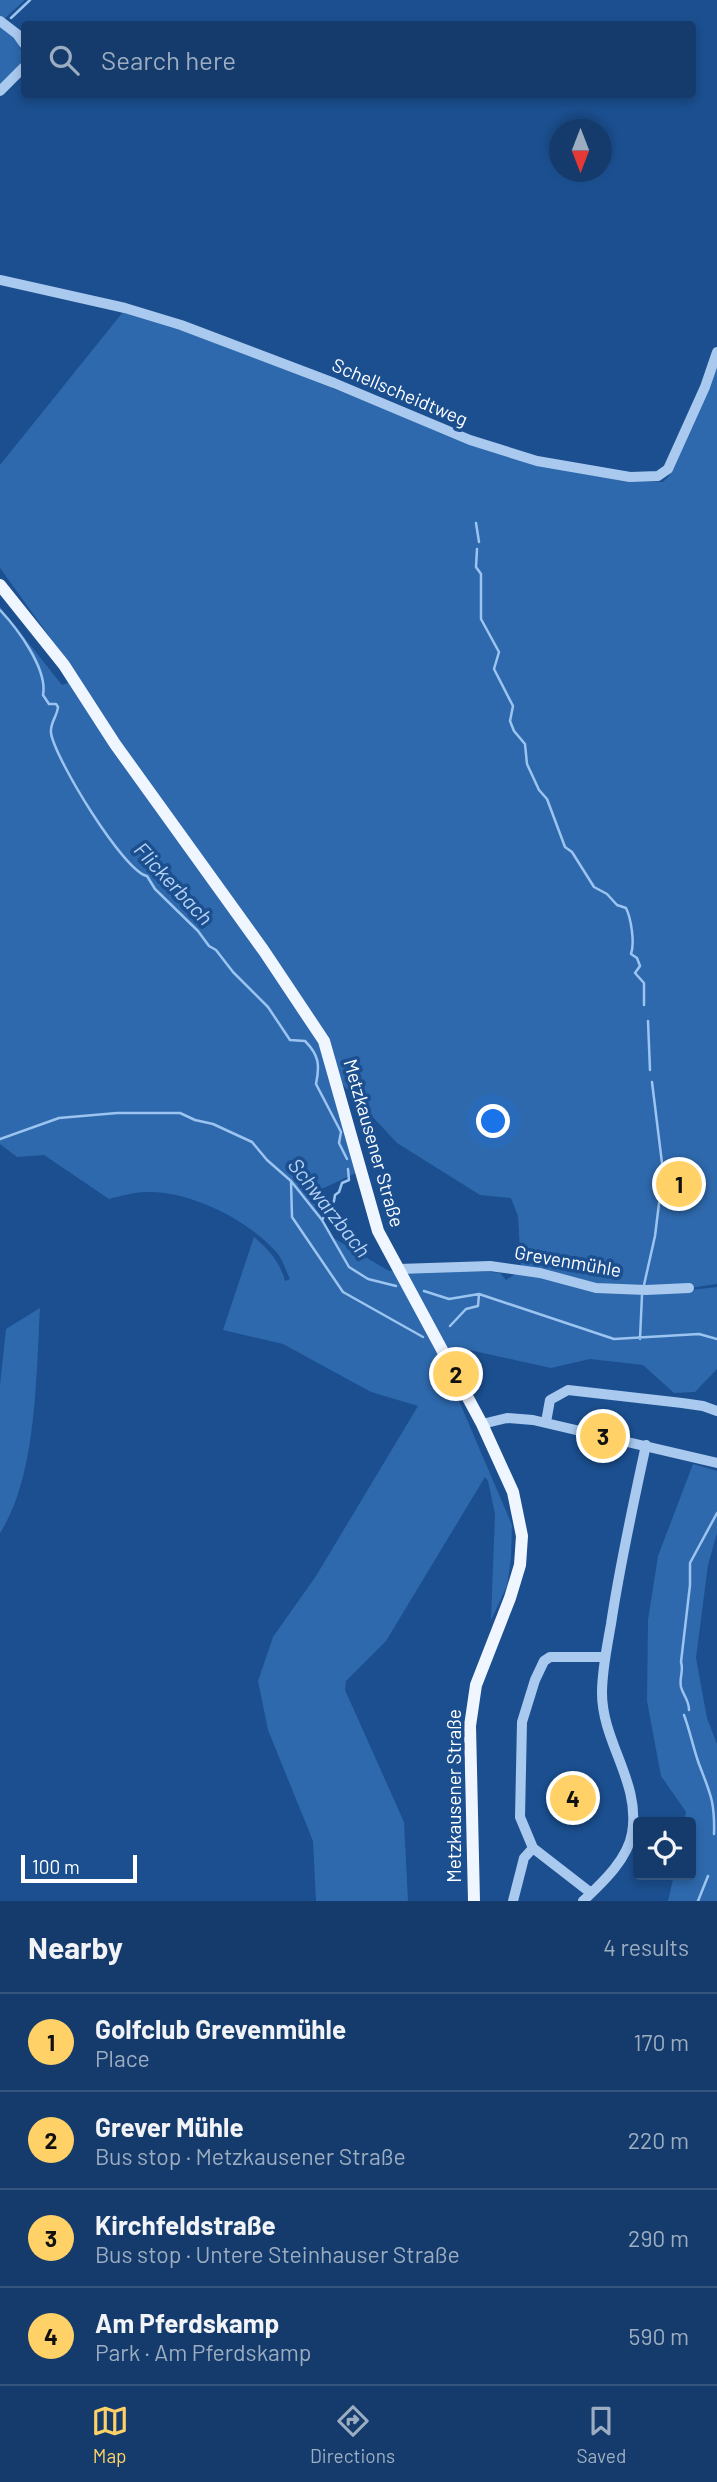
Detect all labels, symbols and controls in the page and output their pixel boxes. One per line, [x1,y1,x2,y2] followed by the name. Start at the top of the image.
[21,21,696,98] search box
[45,41,83,79] icon: search
[101,44,236,75] text: Search here
[549,119,612,182] north arrow
[329,353,471,430] street label: Schellscheidtweg
[130,836,219,930] water label: Flickerbach
[339,1056,409,1230] street label: Metzkausener Straße
[476,1104,510,1138] your location
[284,1153,377,1262] water label: Schwarzbach
[656,1158,702,1210] pin: 1
[513,1240,623,1281] street label: Grevenmühle
[433,1348,479,1400] pin: 2
[580,1410,626,1462] pin: 3
[442,1709,465,1883] street label: Metzkausener Straße
[550,1772,596,1824] pin: 4
[633,1817,696,1880] map controls
[633,1817,696,1880] button: locate
[21,1852,136,1884] scale bar
[32,1855,80,1878] text: 100 m
[28,1929,123,1965] text: Nearby
[603,1933,689,1961] text: 4 results
[95,2013,346,2044] text: Golfclub Grevenmühle
[47,2028,55,2056] text: 1
[633,2028,689,2056] text: 170 m
[95,2044,150,2072] text: Place
[95,2111,244,2142] text: Grever Mühle
[45,2126,57,2154] text: 2
[628,2126,689,2154] text: 220 m
[95,2142,406,2170] text: Bus stop · Metzkausener Straße
[95,2209,276,2240] text: Kirchfeldstraße
[45,2224,57,2252] text: 3
[628,2224,689,2252] text: 290 m
[95,2240,460,2268] text: Bus stop · Untere Steinhauser Straße
[95,2307,279,2338] text: Am Pferdskamp
[44,2322,58,2350] text: 4
[629,2322,689,2350] text: 590 m
[95,2338,311,2366] text: Park · Am Pferdskamp
[91,2402,129,2467] tab: Map
[310,2402,395,2467] tab: Directions
[576,2402,626,2467] tab: Saved

